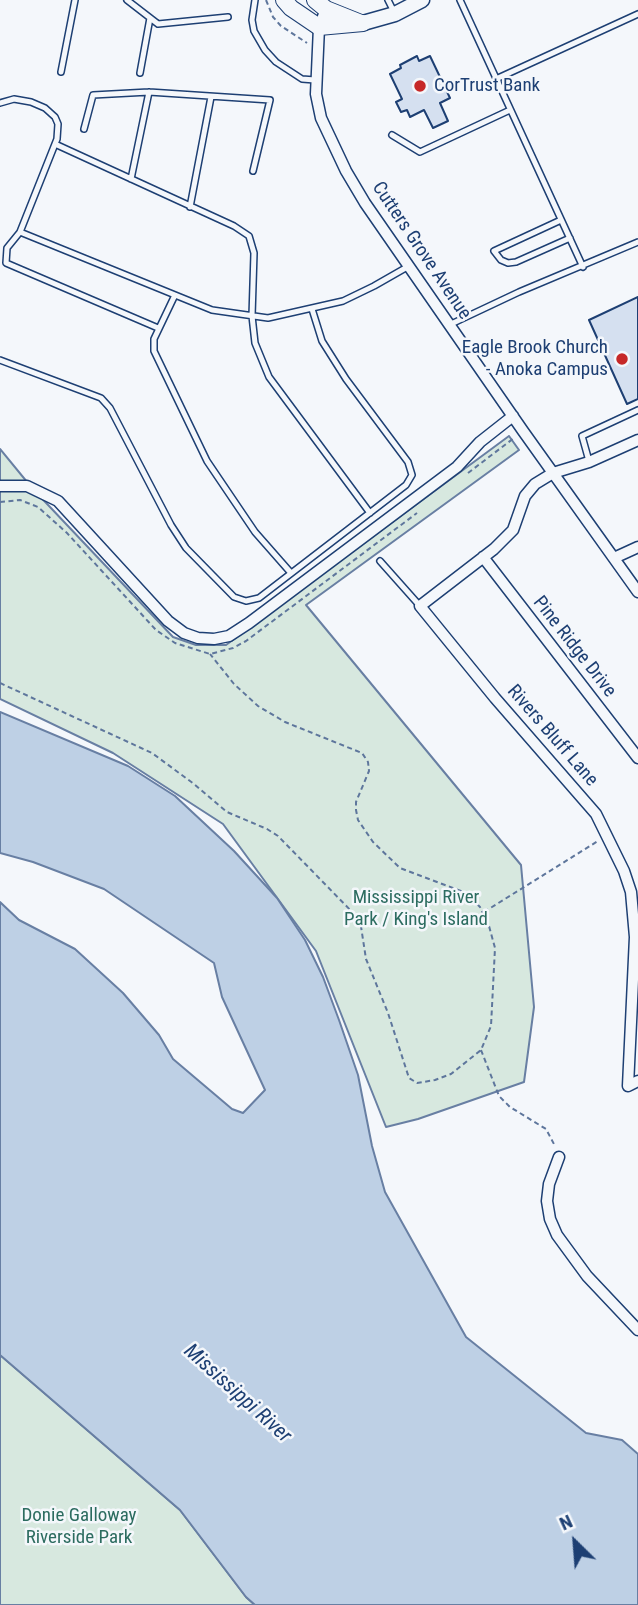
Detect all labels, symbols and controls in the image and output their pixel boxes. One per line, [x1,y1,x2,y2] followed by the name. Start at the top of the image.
[434,75,540,97] place label: CorTrust Bank
[412,78,428,94] marker: CorTrust Bank
[367,178,475,324] street label: Cutters Grove Avenue
[462,337,608,381] place label: Eagle Brook Church - Anoka Campus
[614,351,630,367] marker: Eagle Brook Church - Anoka Campus
[528,592,620,702] street label: Pine Ridge Drive
[502,681,602,791] street label: Rivers Bluff Lane
[344,887,488,931] park label: Mississippi River Park / King's Island
[178,1339,296,1449] water label: Mississippi River
[21,1505,137,1549] park label: Donie Galloway Riverside Park
[540,1507,610,1577] north arrow
[556,1510,576,1535] text: N

